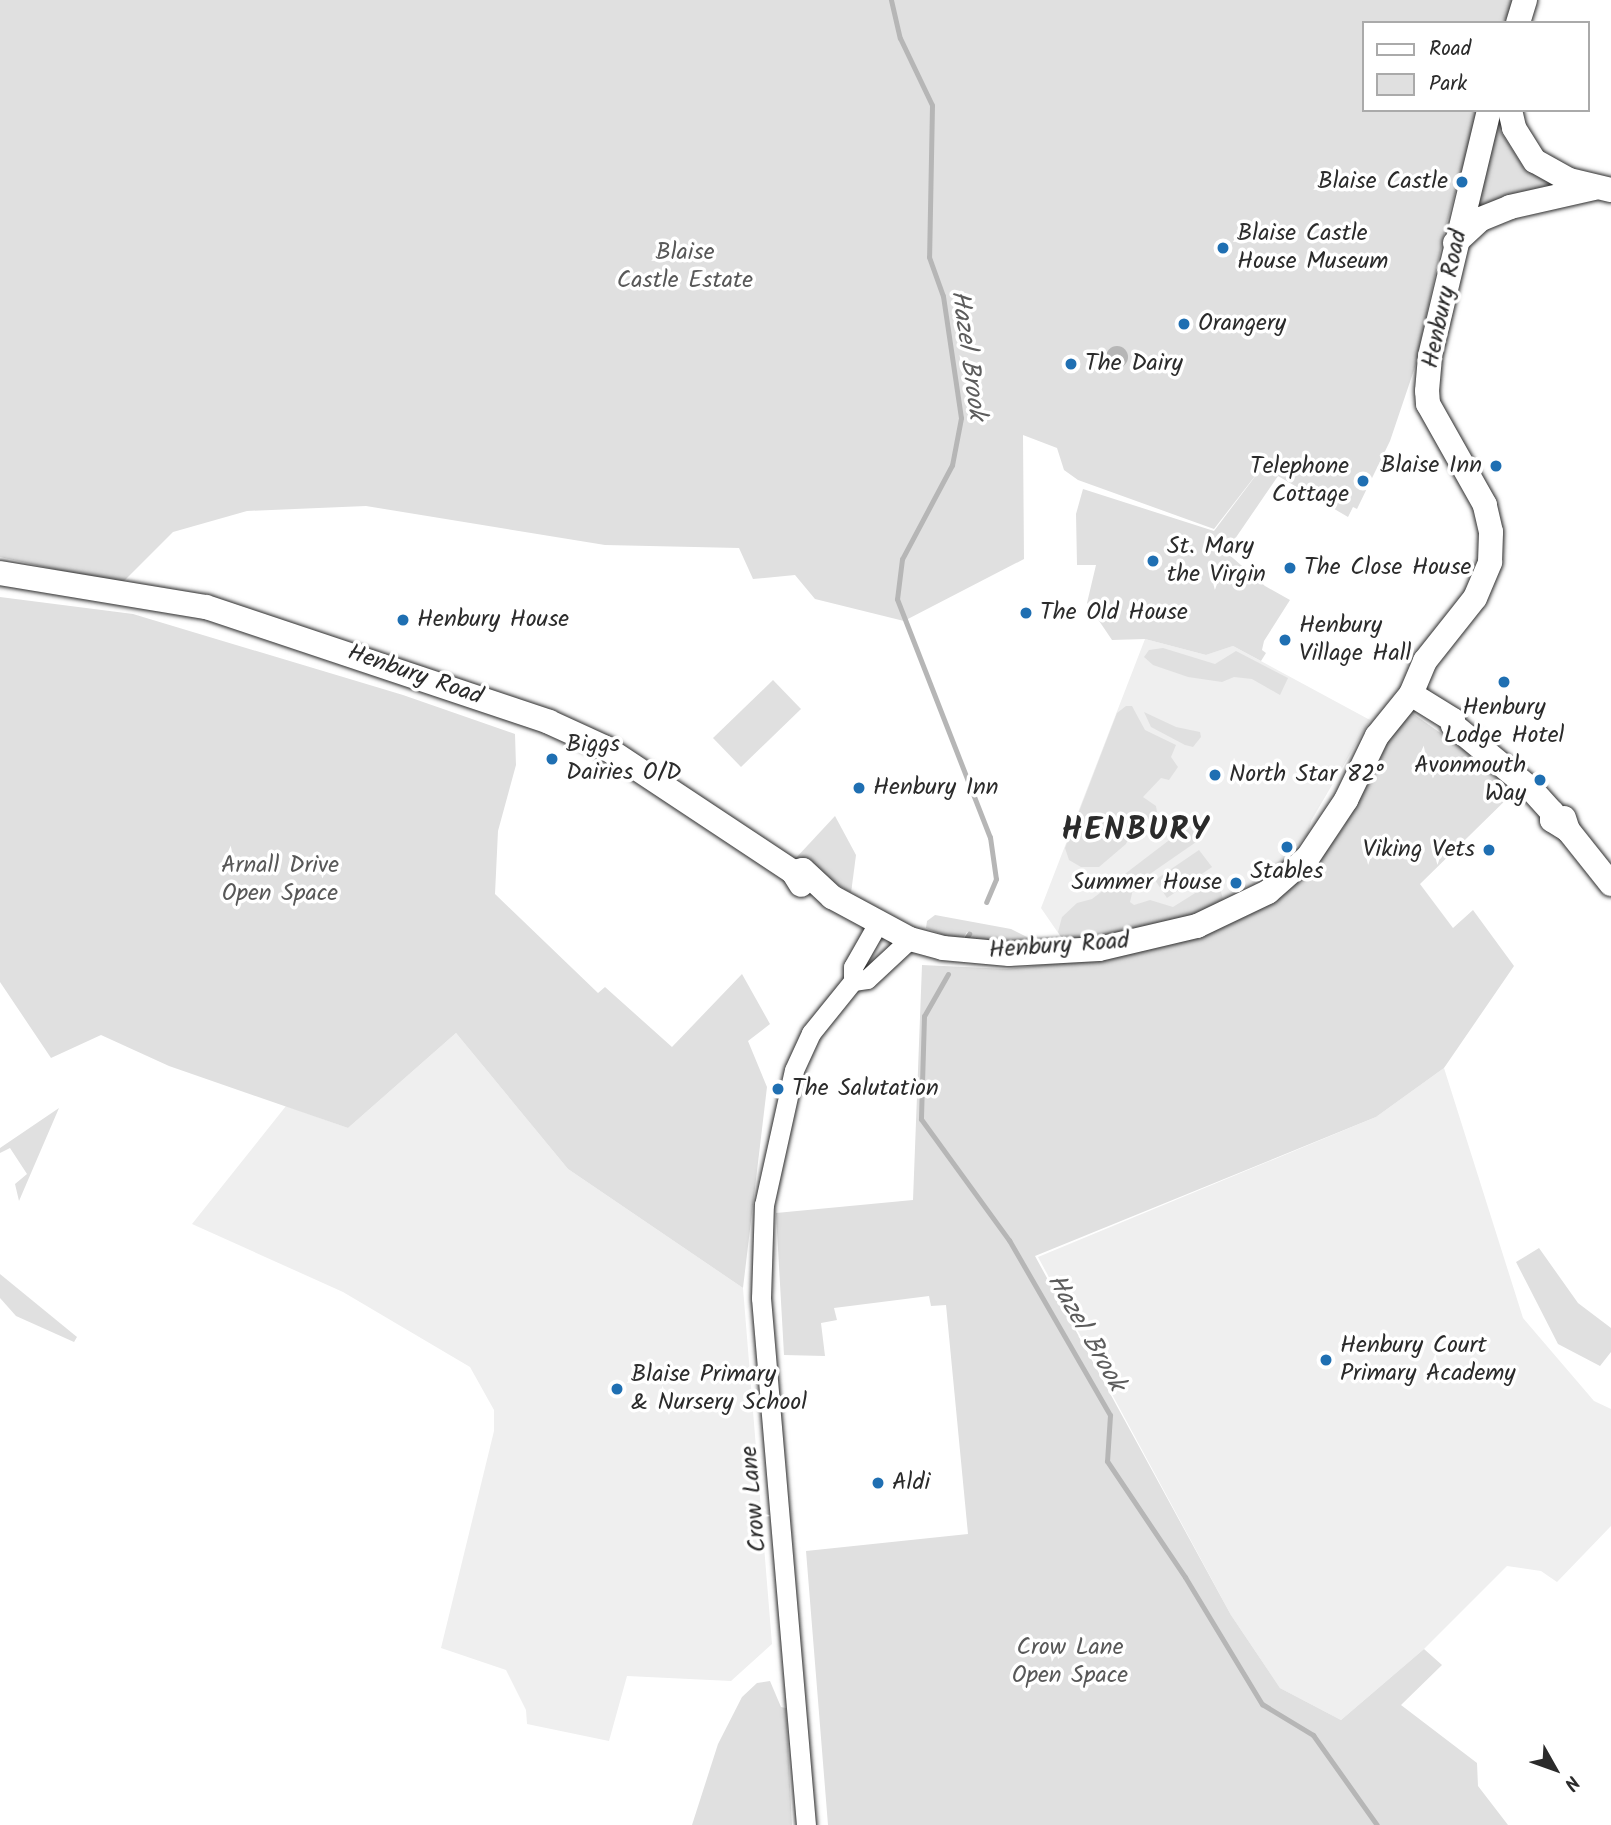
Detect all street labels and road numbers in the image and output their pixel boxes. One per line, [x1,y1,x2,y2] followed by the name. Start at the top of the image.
[1416,227,1474,371] street label: Henbury Road
[344,638,486,712] street label: Henbury Road
[988,927,1130,965] street label: Henbury Road
[735,1444,773,1554] street label: Crow Lane

